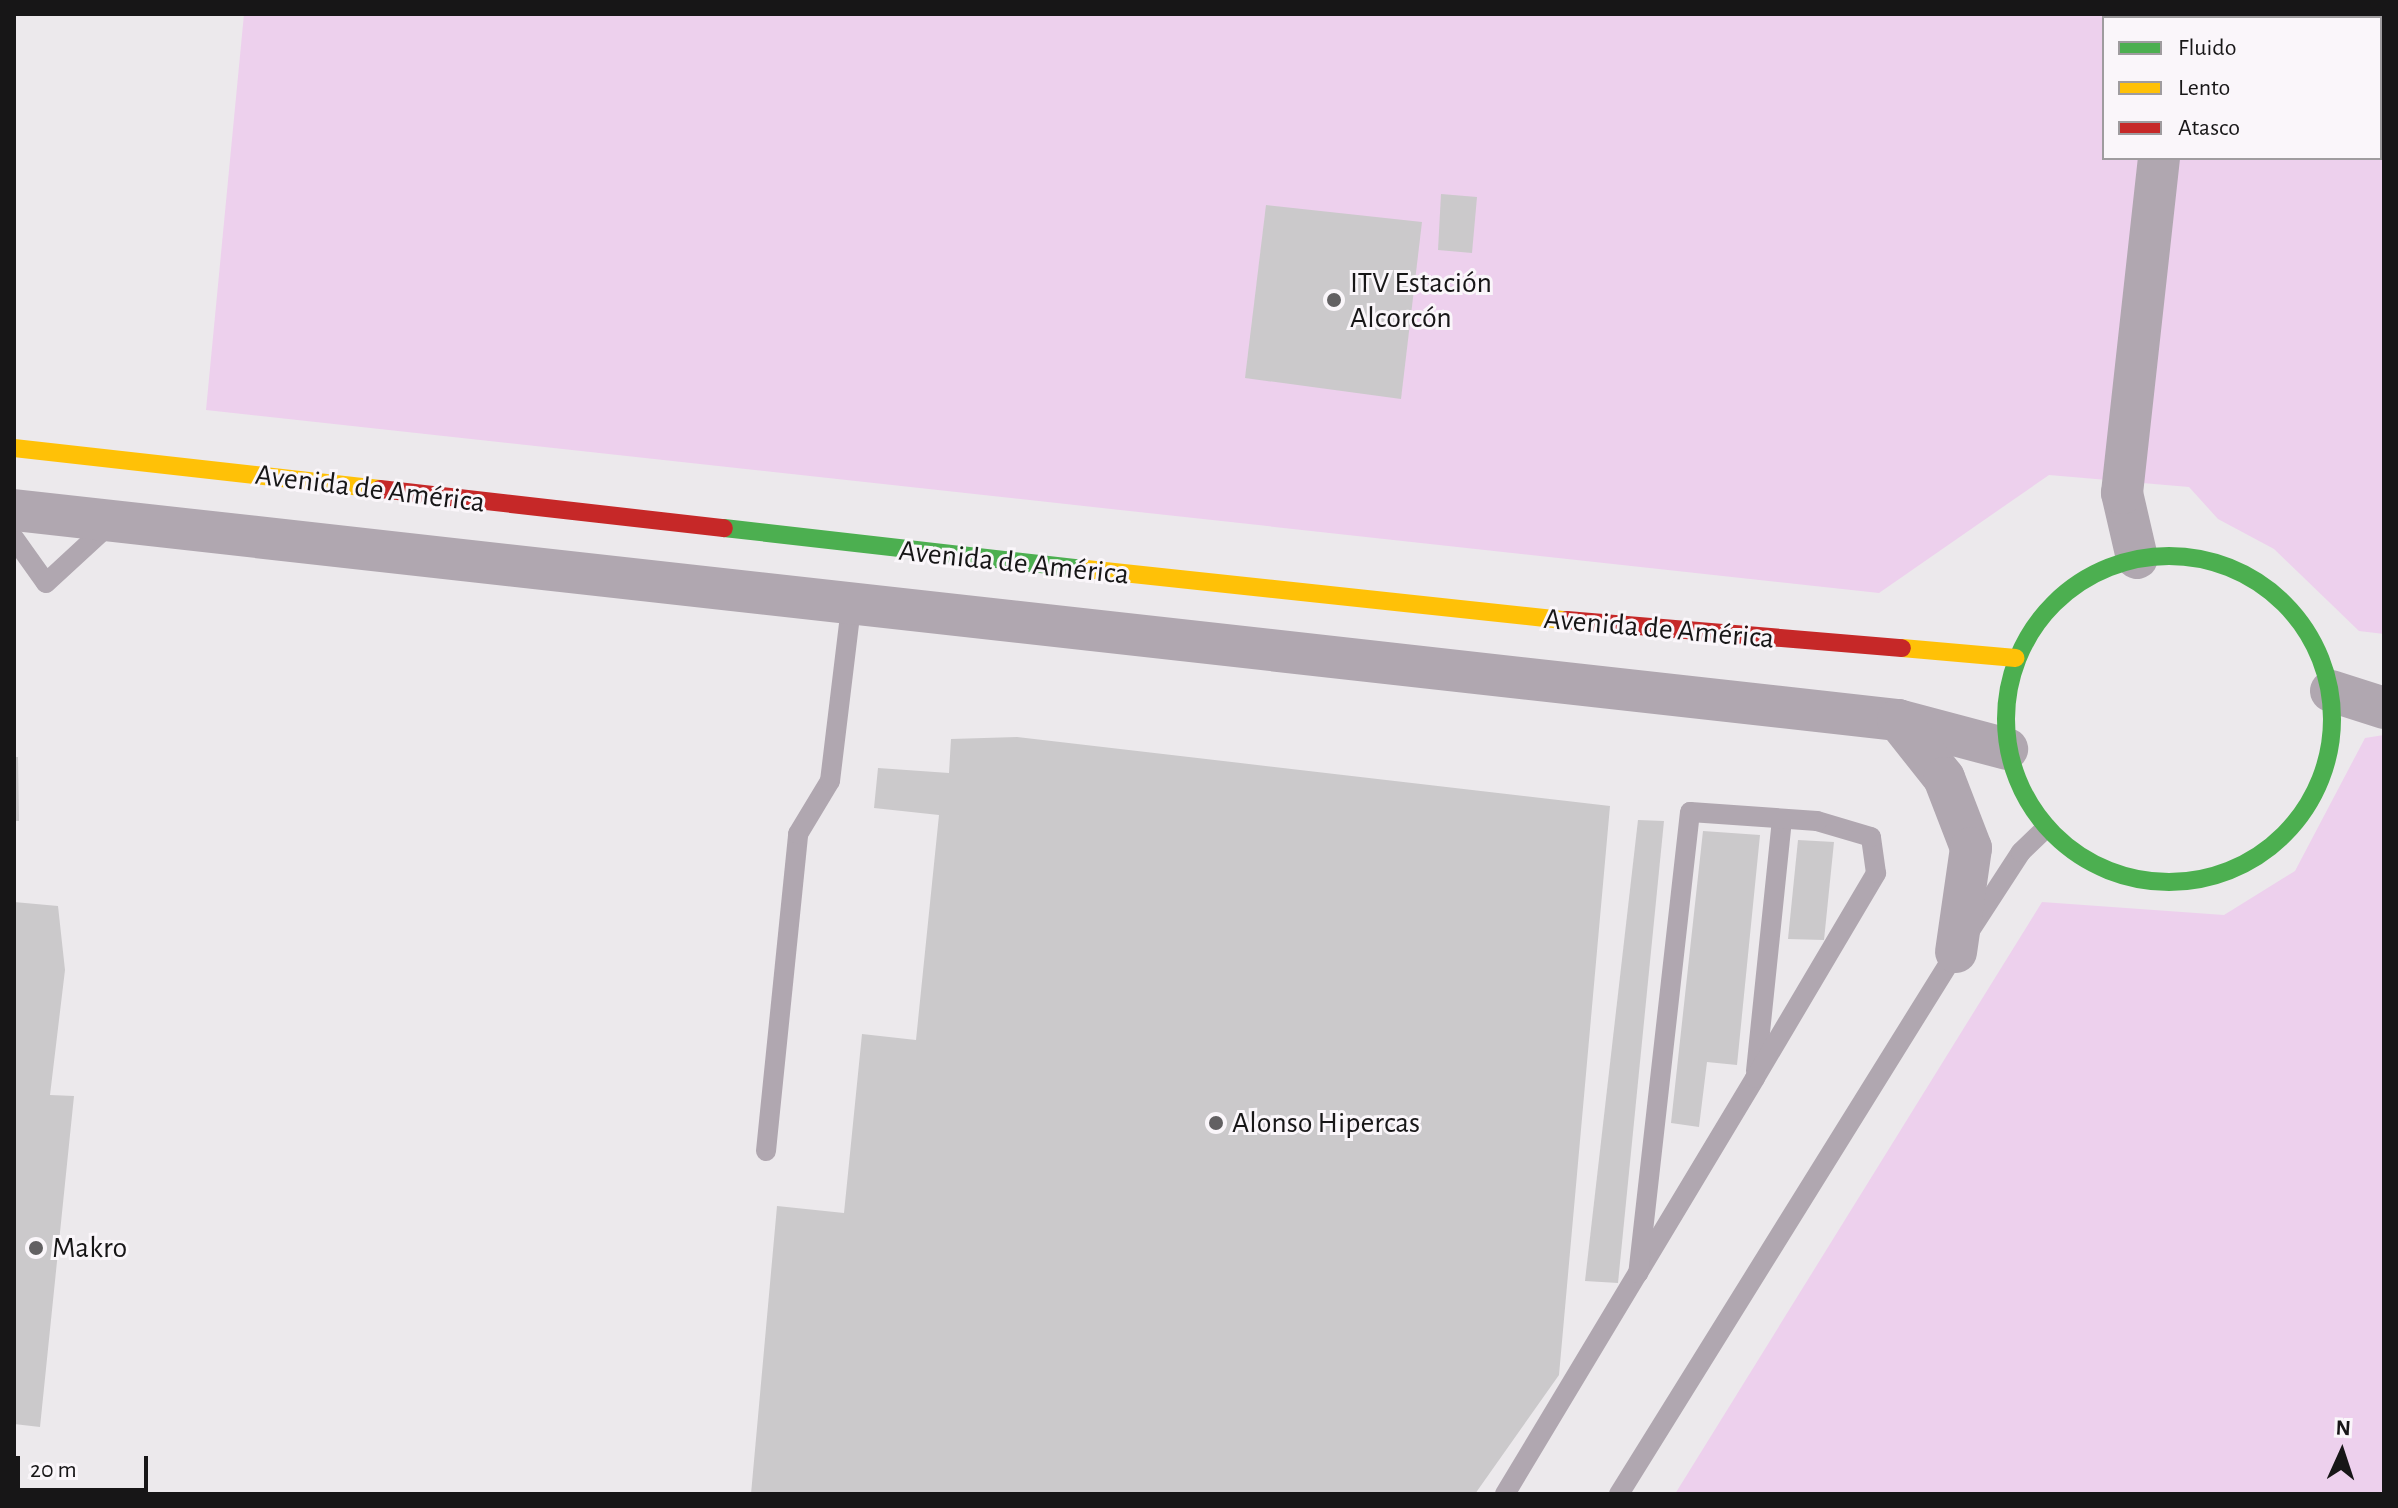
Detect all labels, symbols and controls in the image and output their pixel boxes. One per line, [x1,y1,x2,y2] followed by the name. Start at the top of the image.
[2102,16,2382,160] legend
[2178,36,2237,60] text: Fluido
[2178,76,2230,100] text: Lento
[2178,116,2240,140] text: Atasco
[1350,265,1492,336] place label: ITV Estación Alcorcón
[1325,291,1343,309] marker: ITV Estación Alcorcón
[253,457,487,521] street label: Avenida de América
[897,533,1131,593] street label: Avenida de América
[1542,601,1776,657] street label: Avenida de América
[1232,1105,1420,1141] place label: Alonso Hipercas
[1207,1114,1225,1132] marker: Alonso Hipercas
[52,1230,127,1266] place label: Makro
[27,1239,45,1257] marker: Makro
[2302,1412,2382,1492] north arrow
[2335,1417,2351,1439] text: N
[20,1440,152,1490] scale bar
[30,1458,77,1482] text: 20 m

